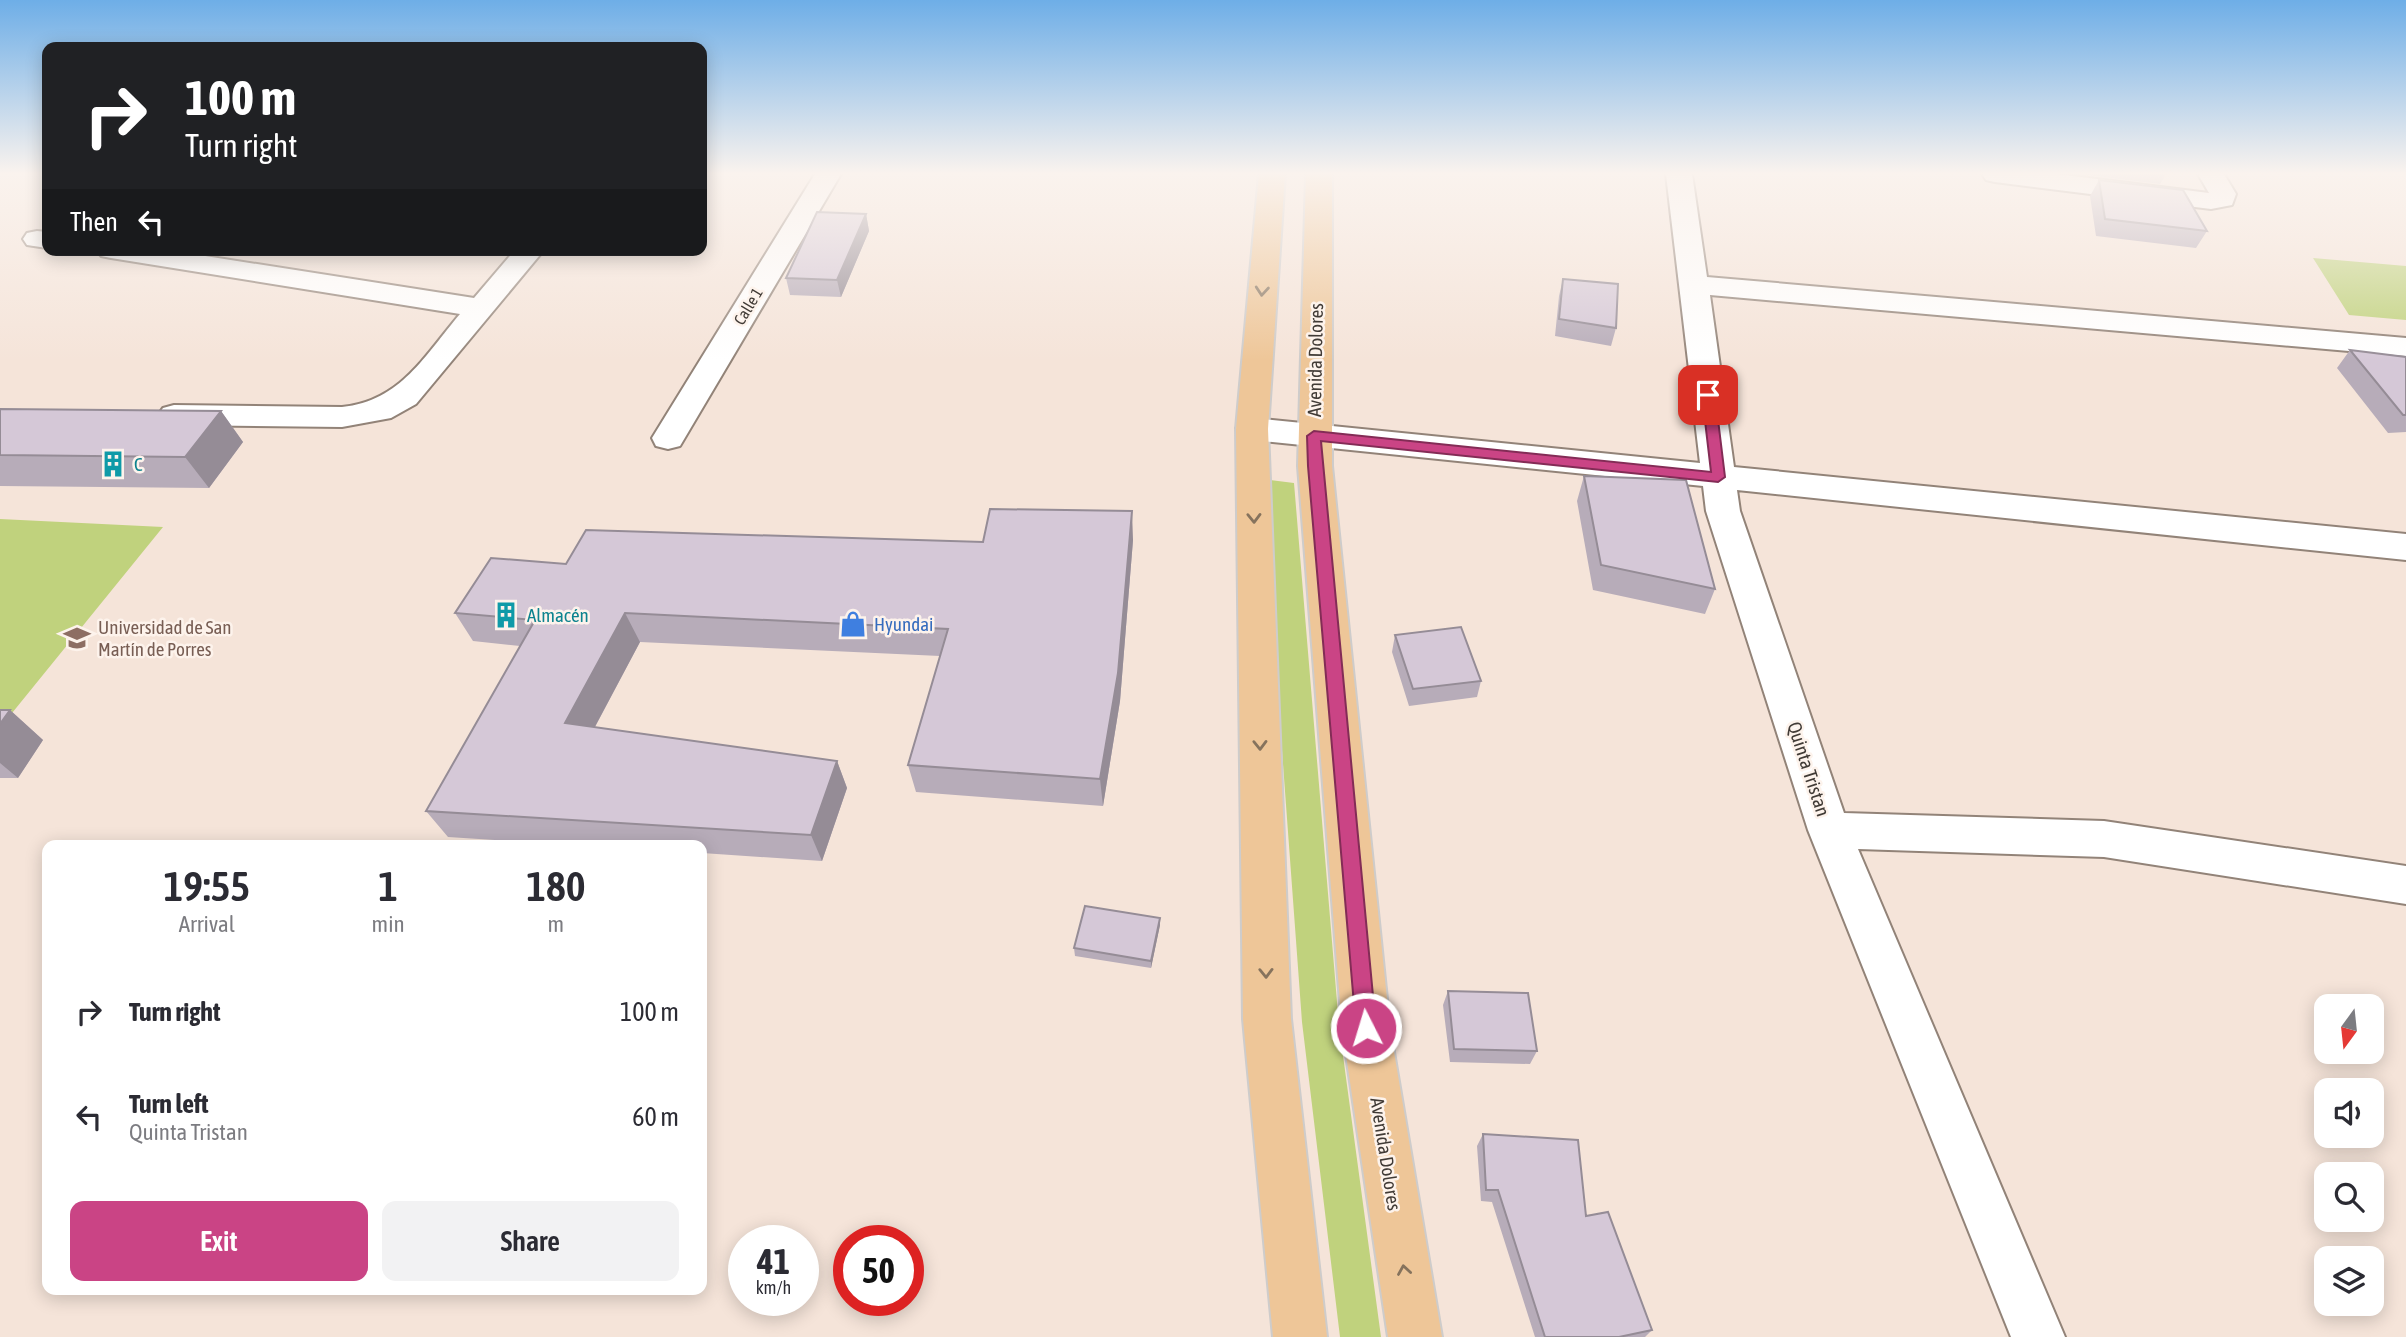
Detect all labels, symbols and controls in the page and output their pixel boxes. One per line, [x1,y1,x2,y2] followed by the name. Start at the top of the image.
[185,69,296,125] text: 100 m
[70,70,161,161] icon: right
[185,127,298,164] text: Turn right
[132,203,170,241] icon: left
[70,207,118,237] text: Then
[730,284,766,328] street label: Calle 1
[1255,285,1270,296] one-way arrow
[1303,303,1327,417] street label: Avenida Dolores
[1678,365,1738,425] pin
[1689,376,1727,414] icon: arrive
[98,449,128,479] building icon: C
[134,453,143,475] place label: C
[1247,512,1262,523] one-way arrow
[491,600,521,630] building icon: Almacén
[527,604,589,626] place label: Almacén
[838,609,868,639] shop icon: Hyundai
[874,613,933,635] place label: Hyundai
[98,616,231,660] place label: Universidad de San Martín de Porres
[62,623,92,653] school or university icon: Universidad de San Martín de Porres
[1783,719,1835,819] street label: Quinta Tristan
[1253,740,1268,751] one-way arrow
[164,862,250,910] text: 19:55
[378,862,398,910] text: 1
[526,862,585,910] text: 180
[179,911,235,937] text: Arrival
[372,911,405,937] text: min
[548,911,564,937] text: m
[1258,968,1274,978] one-way arrow
[1329,991,1403,1065] position arrow
[70,993,108,1031] icon: right
[2314,994,2384,1064] north arrow
[2314,994,2384,1316] map controls
[129,997,220,1027] text: Turn right
[620,997,679,1027] text: 100 m
[2314,1078,2384,1148] button: sound
[129,1089,209,1119] text: Turn left
[1366,1096,1406,1212] street label: Avenida Dolores
[70,1098,108,1136] icon: left
[632,1102,679,1132] text: 60 m
[129,1119,248,1145] text: Quinta Tristan
[2314,1162,2384,1232] button: search
[70,1201,368,1281] button: Exit
[382,1201,679,1281] button: Share
[833,1225,924,1316] speed limit sign: 50
[757,1241,790,1281] text: 41
[2314,1246,2384,1316] button: layers
[1397,1264,1412,1276] one-way arrow
[756,1277,791,1298] text: km/h

